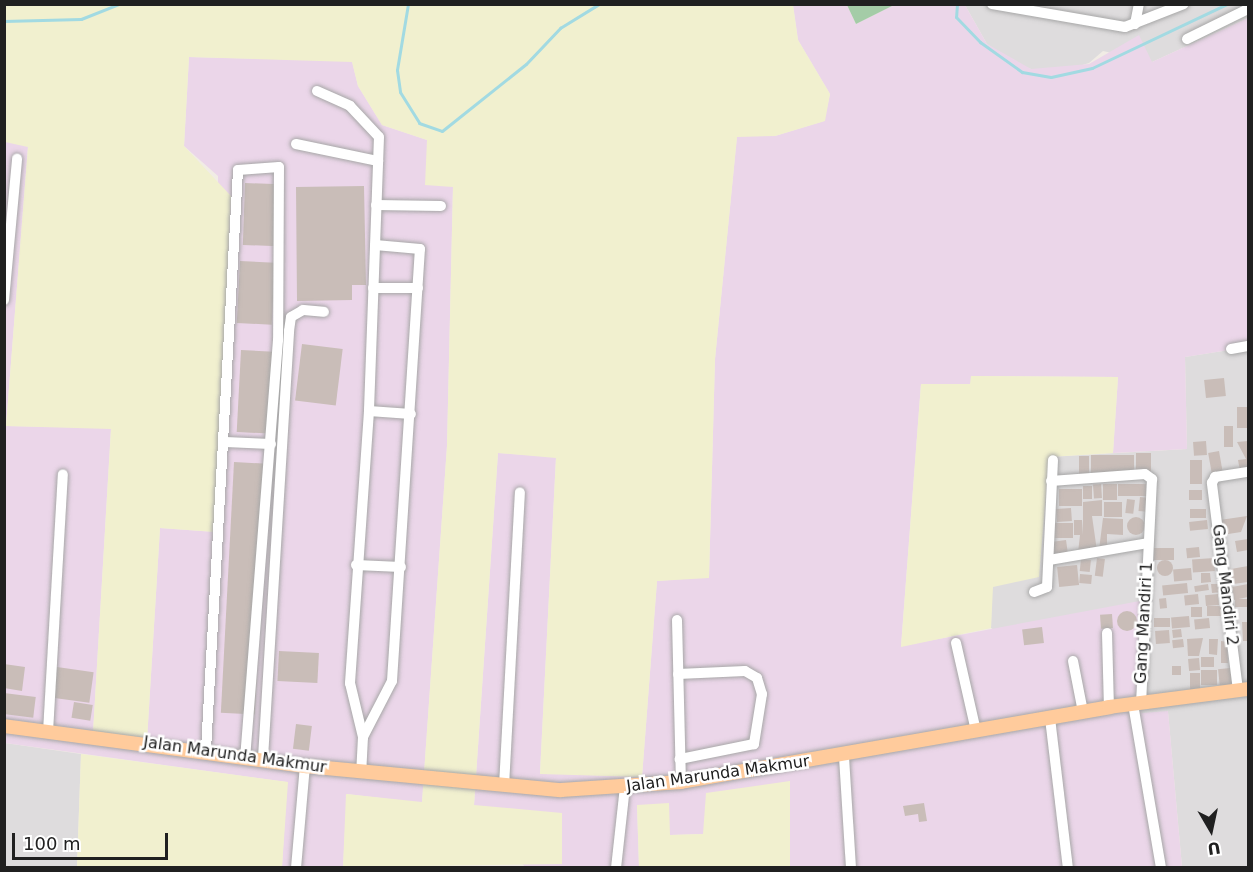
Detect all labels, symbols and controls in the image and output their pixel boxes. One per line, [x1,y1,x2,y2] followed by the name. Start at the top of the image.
[1208,523,1242,647] street label: Gang Mandiri 2
[1131,561,1157,685] street label: Gang Mandiri 1
[142,733,328,777] street label: Jalan Marunda Makmur
[625,752,811,796] street label: Jalan Marunda Makmur
[1181,800,1241,860] north arrow
[15,821,171,859] scale bar
[23,833,81,854] text: 100 m
[1206,838,1222,859] text: U

